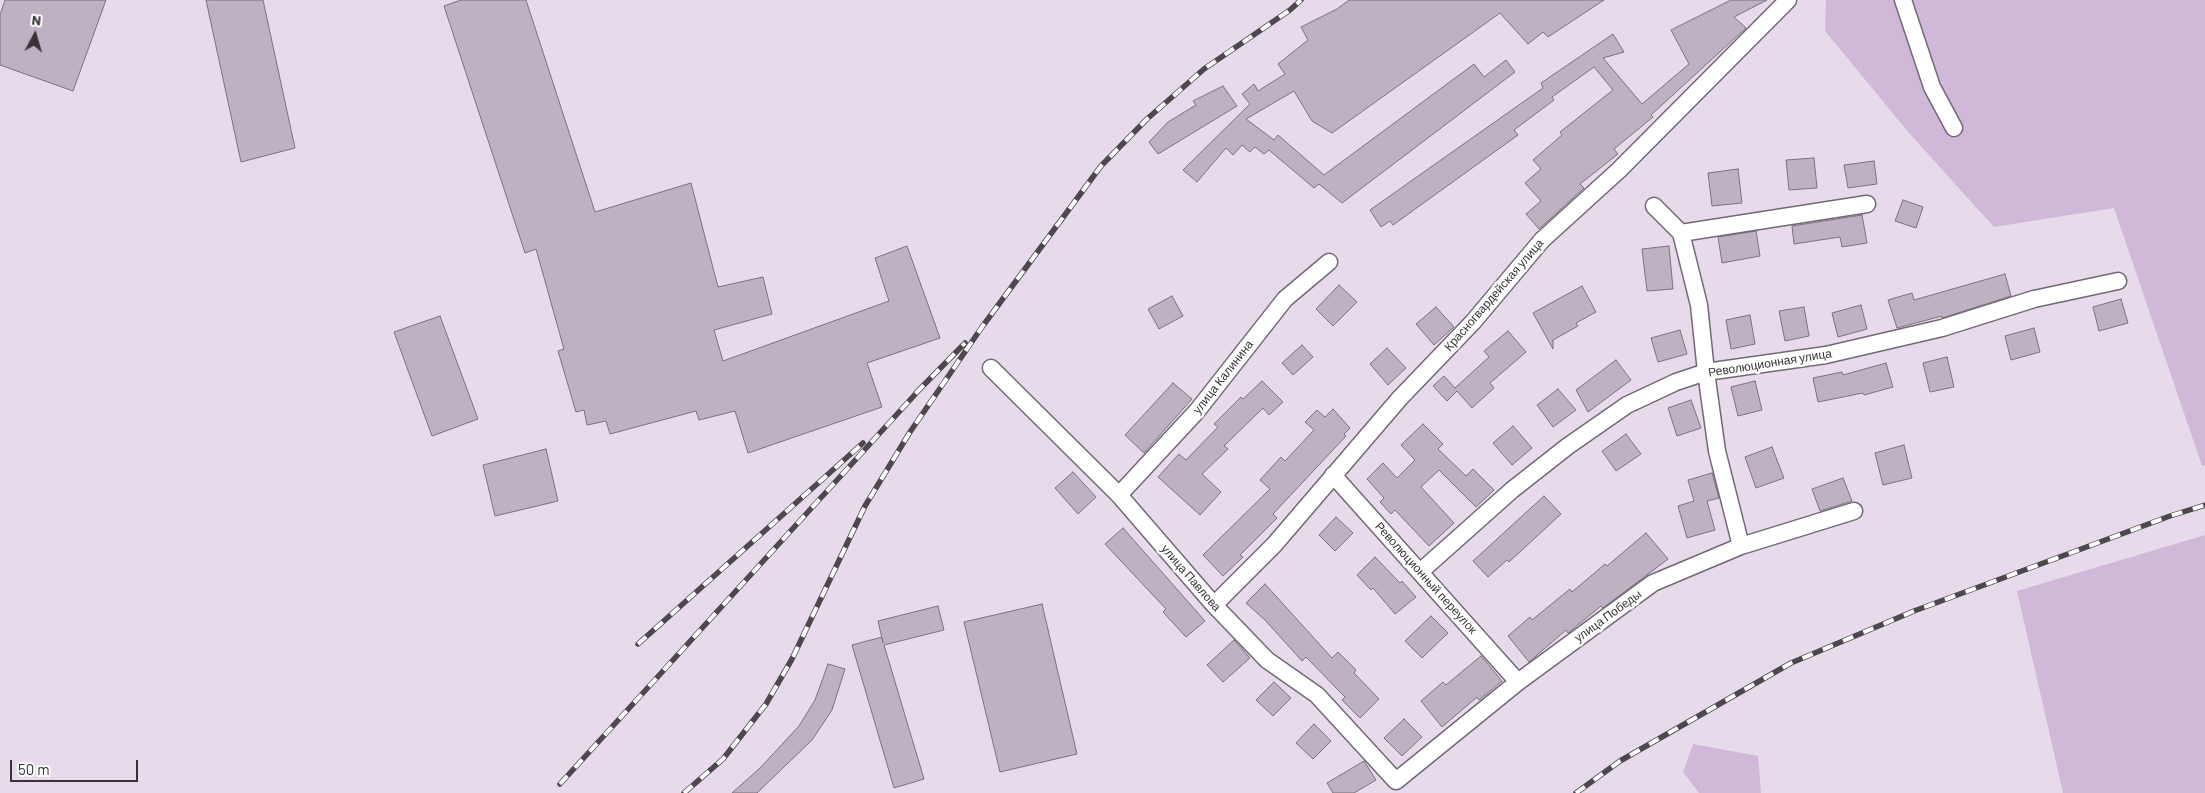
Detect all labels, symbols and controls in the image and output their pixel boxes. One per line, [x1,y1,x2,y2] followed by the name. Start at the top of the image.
[10,10,60,60] north arrow
[31,11,42,29] text: N
[1441,236,1547,354] street label: Красногвардейская улица
[1190,337,1256,417] street label: улица Калинина
[1707,346,1833,380] street label: Революционная улица
[1372,519,1480,637] street label: Революционный переулок
[1158,542,1224,614] street label: улица Павлова
[1572,587,1644,645] street label: улица Победы
[12,750,140,782] scale bar
[18,760,50,778] text: 50 m

